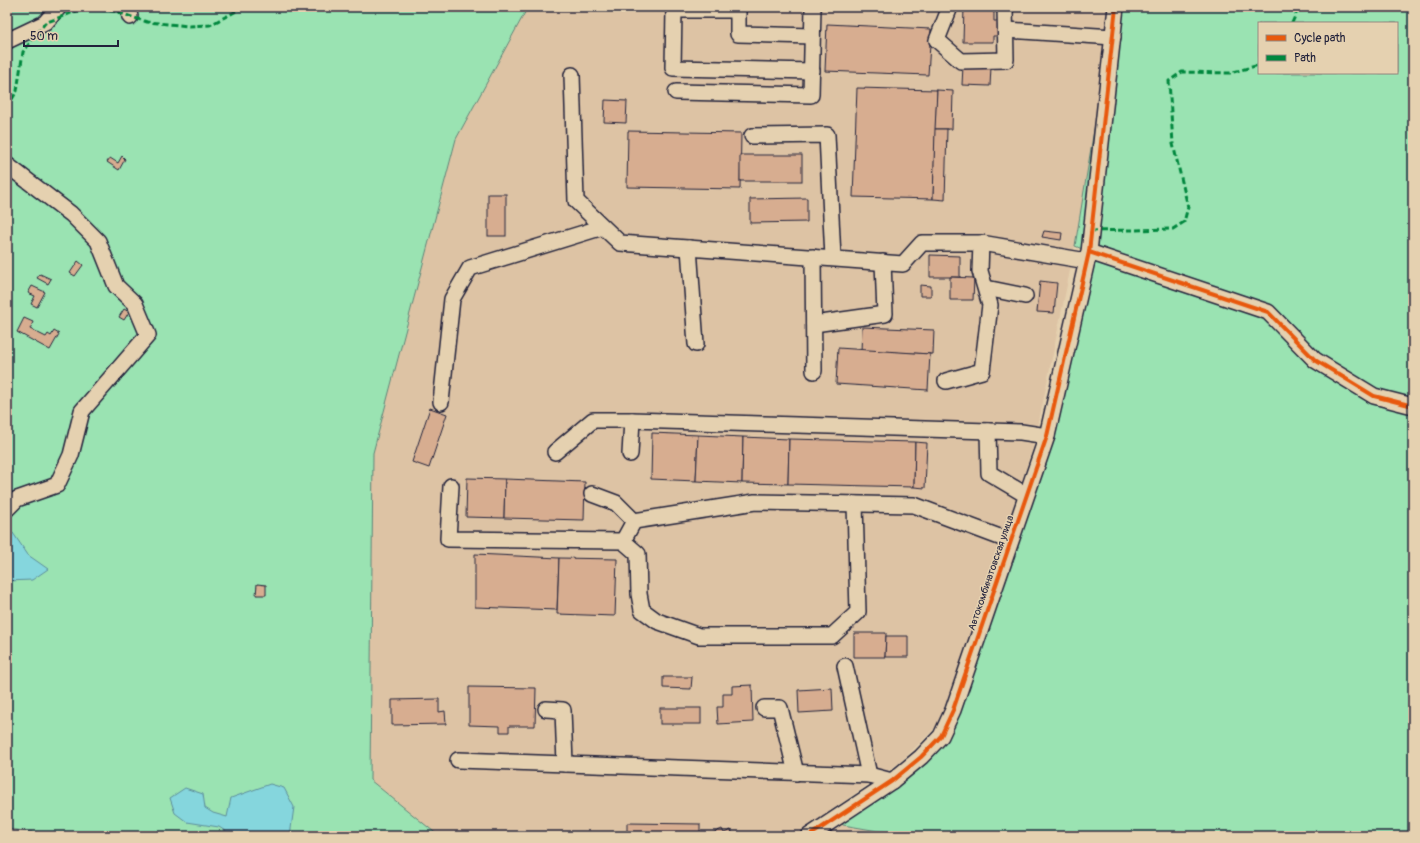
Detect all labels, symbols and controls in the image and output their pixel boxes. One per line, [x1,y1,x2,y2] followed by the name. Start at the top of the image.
[24,22,118,48] scale bar
[1258,22,1398,74] legend
[30,29,58,44] text: 50 m
[1294,31,1346,46] text: Cycle path
[1294,51,1316,66] text: Path
[966,514,1016,632] street label: Автокомбинатовская улица

